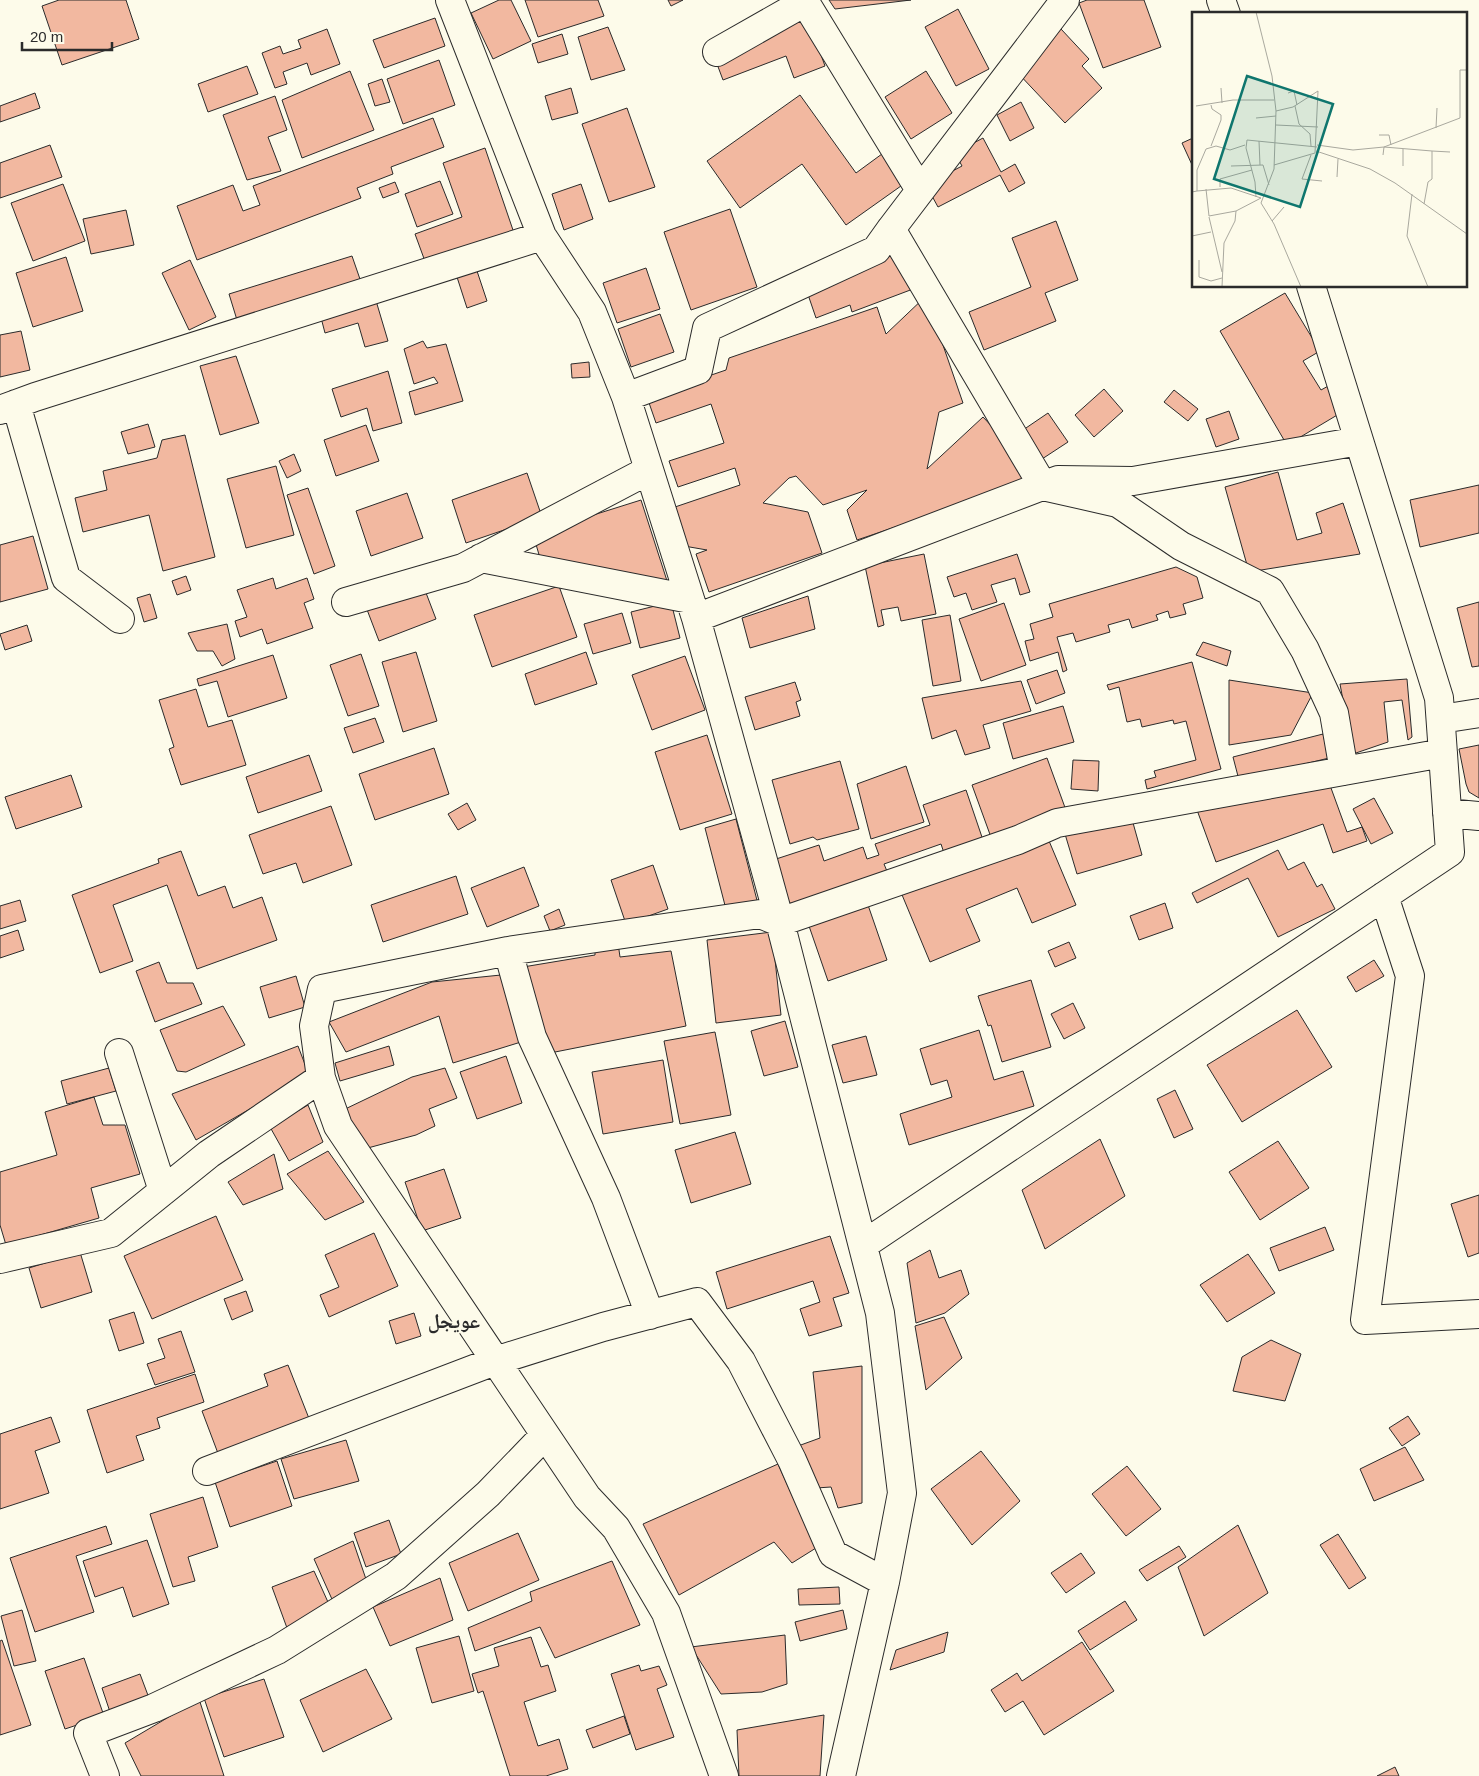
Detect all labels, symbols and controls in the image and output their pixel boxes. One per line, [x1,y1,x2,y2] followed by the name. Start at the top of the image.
[1192,12,1466,288] inset map
[22,20,112,52] scale bar
[30,28,63,45] text: 20 m
[428,1310,480,1334] district label: عويجل

